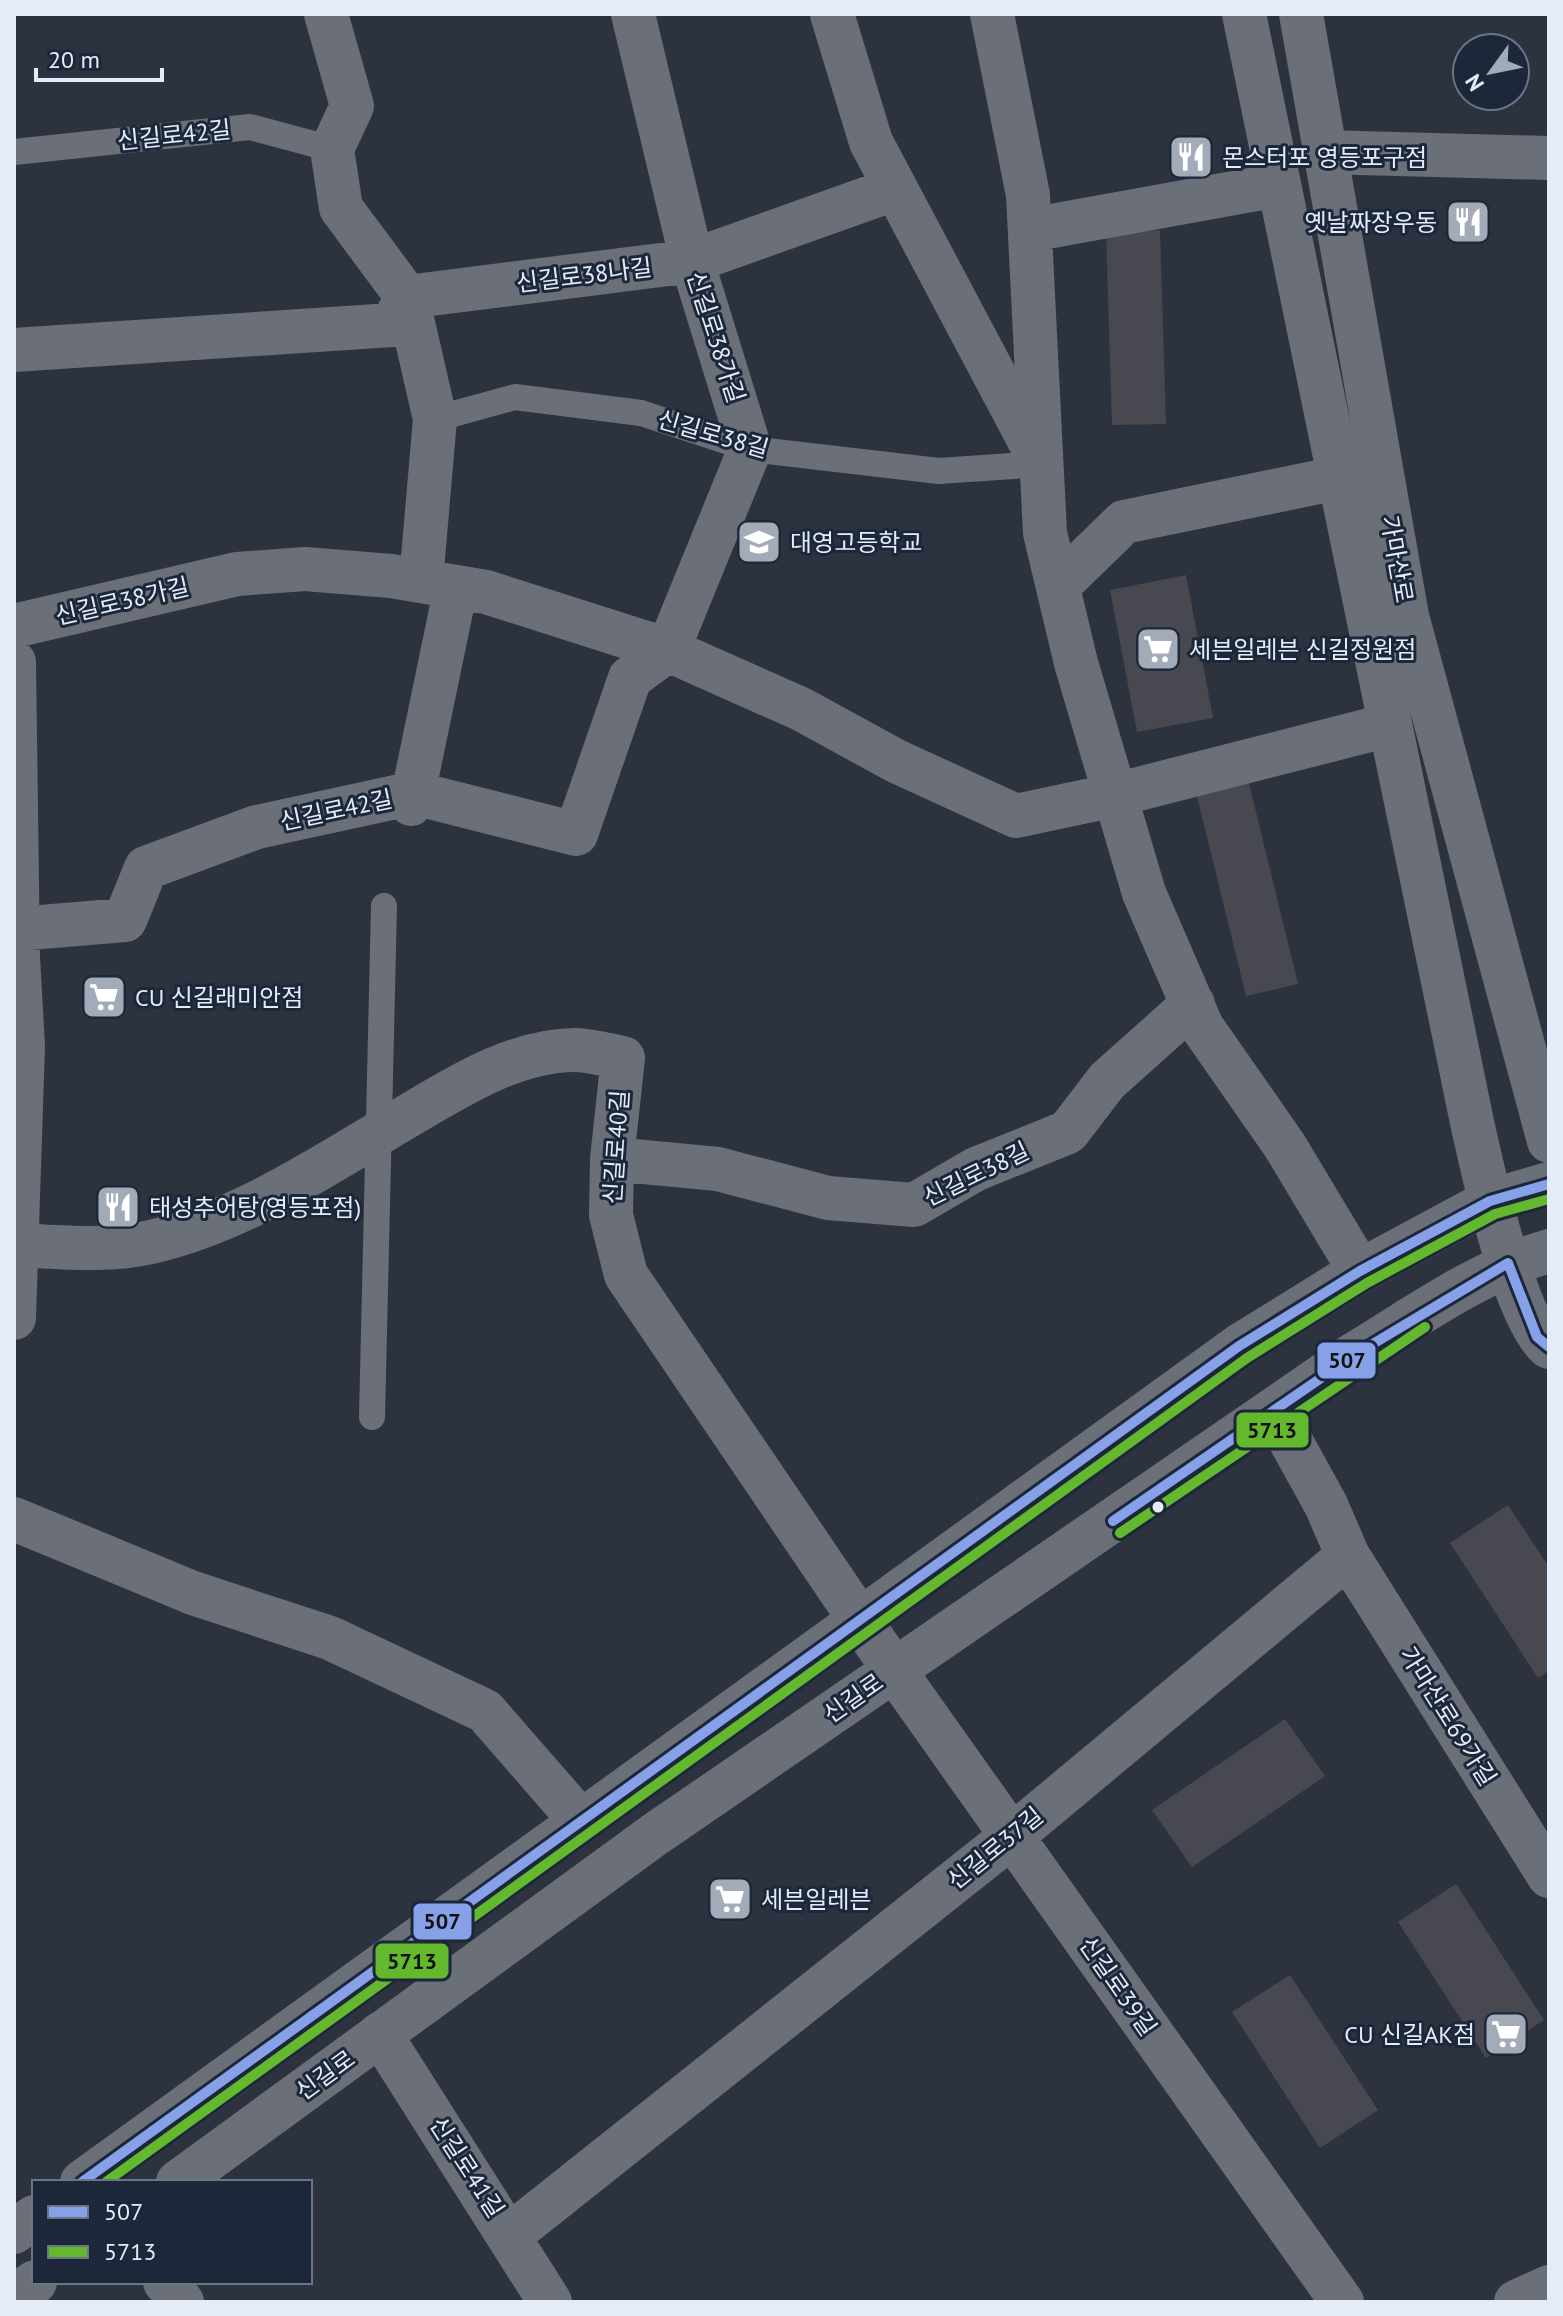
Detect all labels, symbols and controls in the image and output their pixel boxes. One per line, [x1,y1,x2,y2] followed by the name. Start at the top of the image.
[36,32,162,82] scale bar
[1451,32,1531,112] north arrow
[48,44,100,75] text: 20 m
[1459,69,1490,97] text: N
[115,114,233,156] street label: 신길로42길
[1167,133,1215,181] restaurant icon: 몬스터포 영등포구점
[1222,142,1427,173] place label: 몬스터포 영등포구점
[1444,198,1492,246] restaurant icon: 옛날짜장우동
[1305,207,1437,238] place label: 옛날짜장우동
[514,251,654,299] street label: 신길로38나길
[680,267,752,407] street label: 신길로38가길
[654,403,772,465] street label: 신길로38길
[1374,513,1420,605] street label: 가마산로
[735,518,783,566] school or university icon: 대영고등학교
[790,527,922,558] place label: 대영고등학교
[52,571,192,631] street label: 신길로38가길
[1134,625,1182,673] supermarket icon: 세븐일레븐 신길정원점
[1189,634,1416,665] place label: 세븐일레븐 신길정원점
[277,783,395,837] street label: 신길로42길
[80,973,128,1021] supermarket icon: CU 신길래미안점
[135,982,303,1013] place label: CU 신길래미안점
[597,1089,635,1205] street label: 신길로40길
[918,1135,1034,1213] street label: 신길로38길
[94,1183,142,1231] restaurant icon: 태성추어탕(영등포점)
[149,1192,361,1223] place label: 태성추어탕(영등포점)
[1316,1341,1377,1380] line badge: 507
[1328,1346,1366,1374] text: 507
[1235,1411,1310,1449] line badge: 5713
[1247,1416,1297,1444] text: 5713
[1150,1499,1166,1515] unlabelled marker
[1393,1641,1503,1791] street label: 가마산로69가길
[817,1666,889,1730] street label: 신길로
[941,1800,1049,1896] street label: 신길로37길
[706,1875,754,1923] supermarket icon: 세븐일레븐
[761,1884,871,1915] place label: 세븐일레븐
[412,1902,473,1941] line badge: 507
[423,1907,461,1935] text: 507
[1072,1930,1164,2042] street label: 신길로39길
[374,1942,450,1980] line badge: 5713
[387,1947,437,1975] text: 5713
[1482,2010,1530,2058] supermarket icon: CU 신길AK점
[1344,2019,1475,2050] place label: CU 신길AK점
[289,2043,361,2107] street label: 신길로
[423,2111,511,2223] street label: 신길로41길
[32,2180,312,2284] legend
[104,2196,143,2227] text: 507
[104,2236,156,2267] text: 5713

